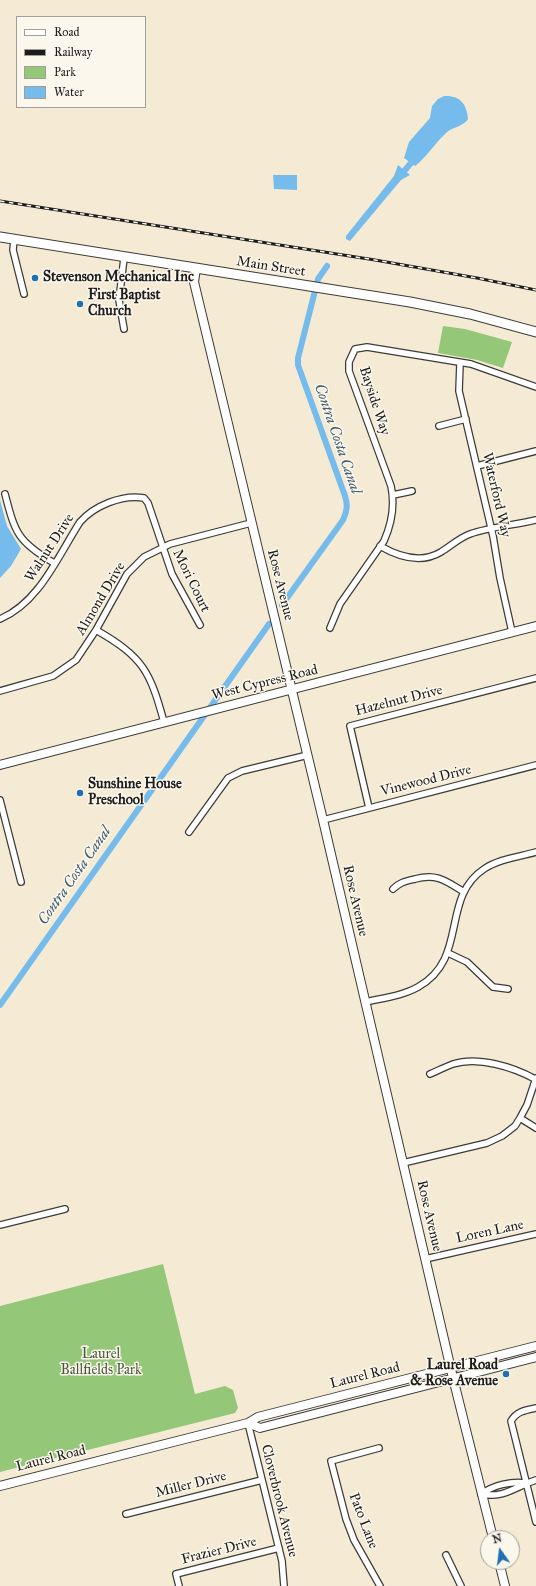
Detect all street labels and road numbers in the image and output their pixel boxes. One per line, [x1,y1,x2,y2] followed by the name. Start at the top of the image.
[235,253,307,281] street label: Main Street
[355,365,393,437] street label: Bayside Way
[478,451,514,539] street label: Waterford Way
[22,511,78,585] street label: Walnut Drive
[169,547,213,615] street label: Mori Court
[263,548,297,622] street label: Rose Avenue
[73,559,129,639] street label: Almond Drive
[210,662,320,704] street label: West Cypress Road
[354,682,444,720] street label: Hazelnut Drive
[379,762,473,800] street label: Vinewood Drive
[339,864,371,938] street label: Rose Avenue
[413,1179,445,1253] street label: Rose Avenue
[455,1217,525,1247] street label: Loren Lane
[328,1359,402,1393] street label: Laurel Road
[14,1442,88,1476] street label: Laurel Road
[257,1443,301,1559] street label: Cloverbrook Avenue
[154,1468,228,1502] street label: Miller Drive
[345,1491,381,1551] street label: Pato Lane
[180,1534,258,1568] street label: Frazier Drive

